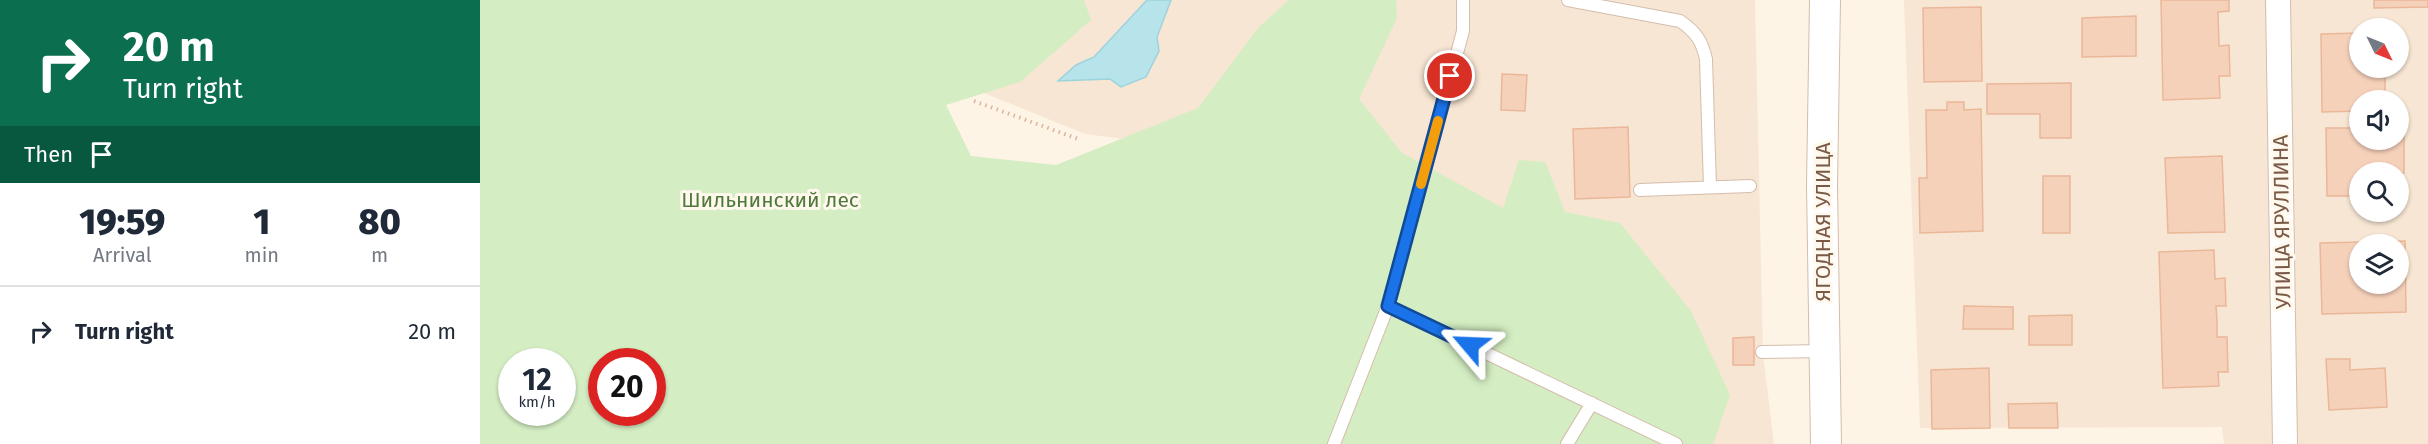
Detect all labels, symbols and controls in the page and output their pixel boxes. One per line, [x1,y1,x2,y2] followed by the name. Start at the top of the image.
[2349,18,2409,78] north arrow
[2349,18,2409,294] map controls
[123,22,215,72] text: 20 m
[24,24,102,102] icon: right
[1424,50,1475,101] pin
[1433,59,1466,92] icon: arrive
[123,73,243,105] text: Turn right
[2349,90,2409,150] button: sound
[2267,135,2297,309] street label: УЛИЦА ЯРУЛЛИНА
[85,138,118,171] icon: arrive
[24,141,73,168] text: Then
[1810,143,1836,301] street label: ЯГОДНАЯ УЛИЦА
[2349,162,2409,222] button: search
[681,187,859,213] park label: Шильнинский лес
[79,200,165,244] text: 19:59
[253,200,270,244] text: 1
[358,200,401,244] text: 80
[2349,234,2409,294] button: layers
[93,243,152,267] text: Arrival
[245,243,279,267] text: min
[371,243,388,267] text: m
[1438,313,1502,377] position arrow
[24,315,57,348] icon: right
[75,318,174,345] text: Turn right
[408,318,456,345] text: 20 m
[588,348,666,426] speed limit sign: 20
[522,362,552,398] text: 12
[518,393,556,411] text: km/h

